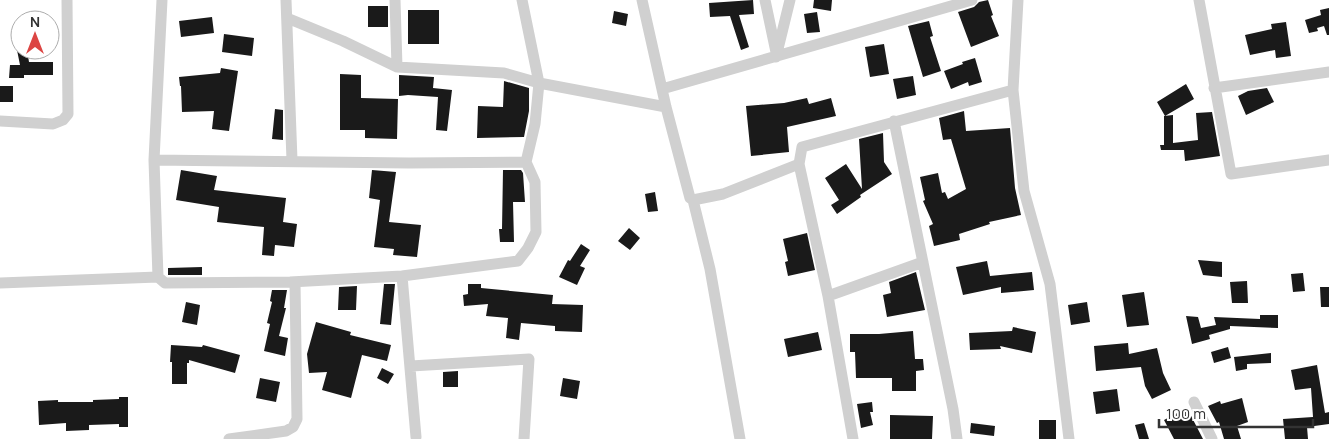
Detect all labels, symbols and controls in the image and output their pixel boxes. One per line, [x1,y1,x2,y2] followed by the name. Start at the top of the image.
[10,10,60,60] north arrow
[30,12,40,31] text: N
[1159,396,1313,428] scale bar
[1166,403,1206,424] text: 100 m

